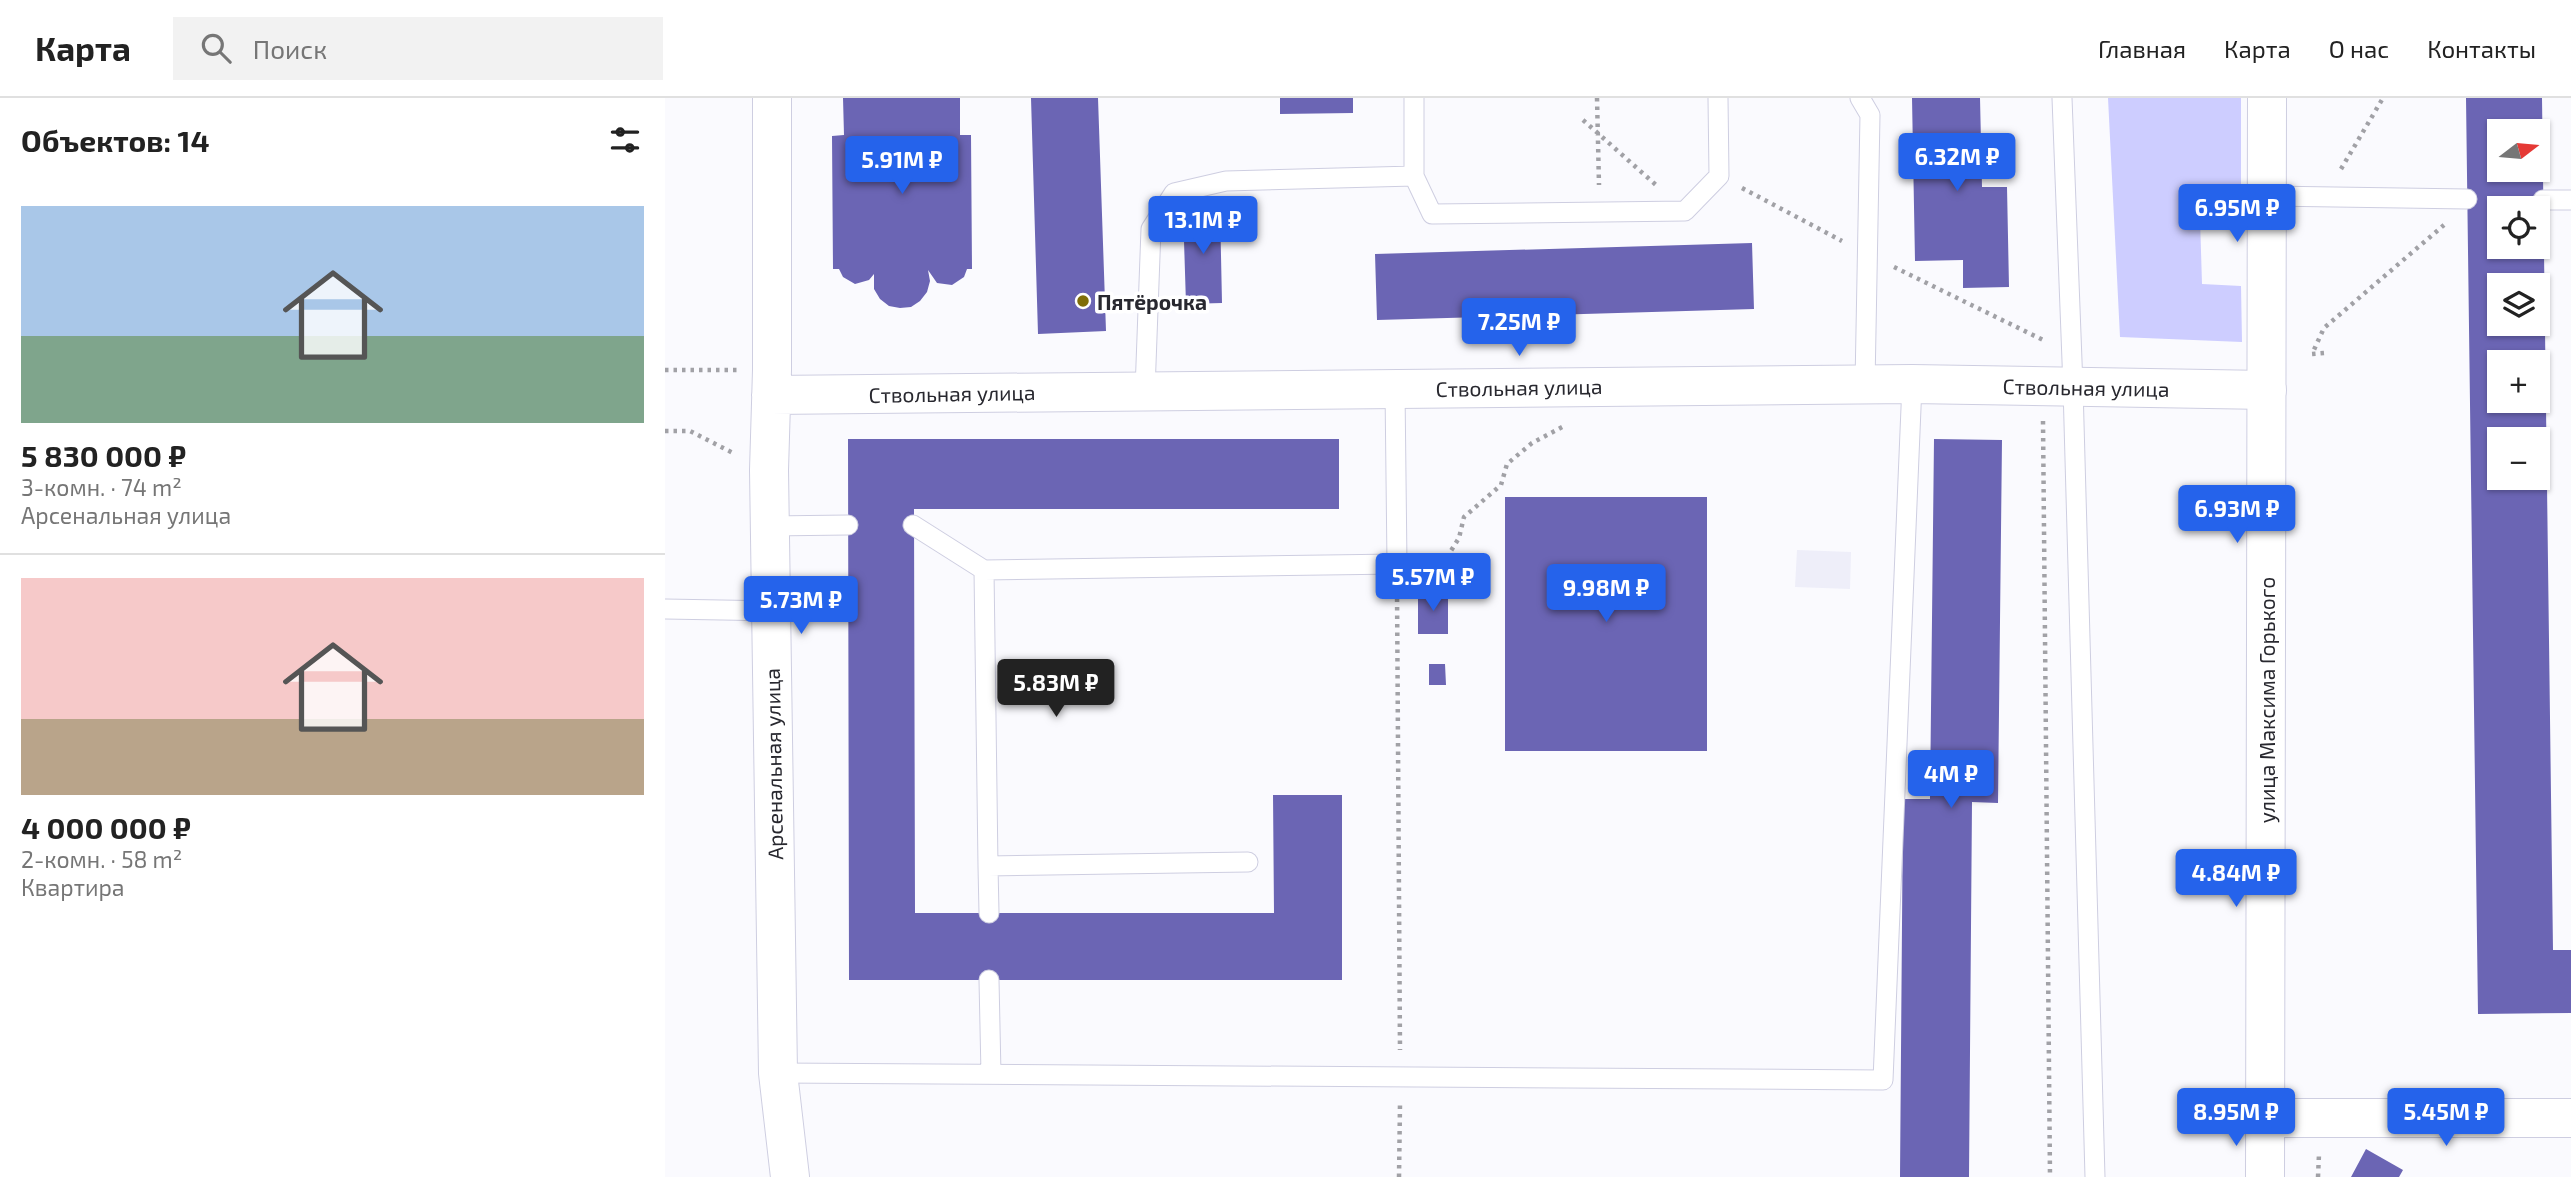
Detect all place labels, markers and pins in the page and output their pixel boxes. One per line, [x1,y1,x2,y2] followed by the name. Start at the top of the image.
[1892,134,2022,193] pin: 6.32M ₽
[837,136,967,196] pin: 5.91M ₽
[2172,184,2302,244] pin: 6.95M ₽
[1138,197,1268,256] pin: 13.1M ₽
[1097,289,1207,314] place label: Пятёрочка
[1075,293,1091,309] marker: Пятёрочка
[1454,299,1584,358] pin: 7.25M ₽
[2172,486,2302,545] pin: 6.93M ₽
[1368,554,1498,613] pin: 5.57M ₽
[1541,564,1671,624] pin: 9.98M ₽
[736,576,866,636] pin: 5.73M ₽
[991,660,1121,719] pin: 5.83M ₽
[1910,750,1992,810] pin: 4M ₽
[2171,850,2301,909] pin: 4.84M ₽
[2171,1088,2301,1148] pin: 8.95M ₽
[2381,1088,2511,1148] pin: 5.45M ₽

